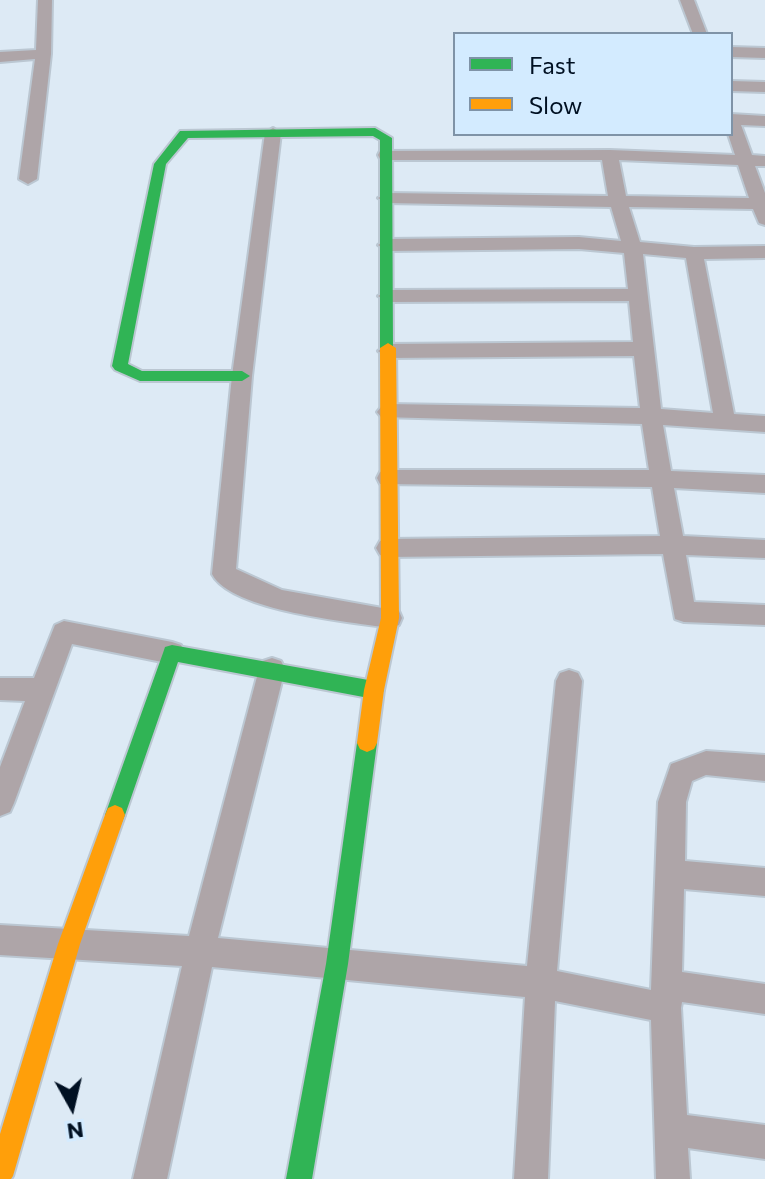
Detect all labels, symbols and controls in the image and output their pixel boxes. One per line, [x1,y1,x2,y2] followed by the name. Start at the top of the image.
[453,32,733,136] legend
[529,50,576,79] text: Fast
[529,90,582,119] text: Slow
[32,1067,112,1147] north arrow
[65,1117,85,1146] text: N

